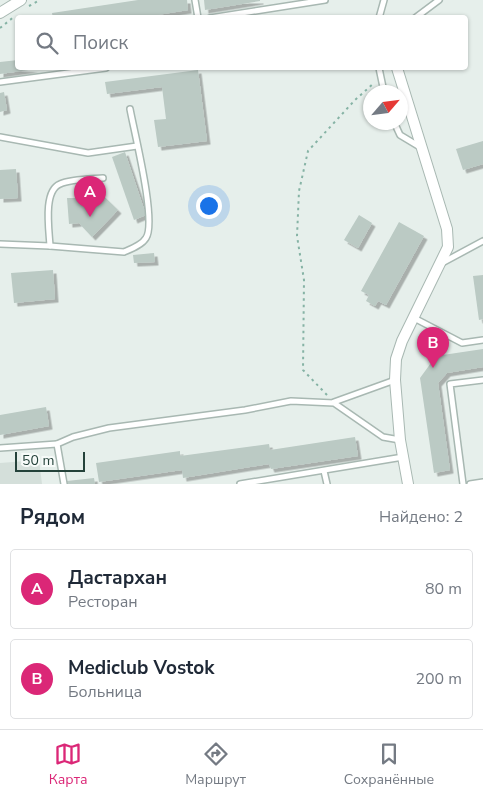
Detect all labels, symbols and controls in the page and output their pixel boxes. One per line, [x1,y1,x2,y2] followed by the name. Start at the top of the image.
[15,15,468,70] search box
[33,29,61,57] icon: search
[73,30,128,56] text: Поиск
[363,85,408,130] north arrow
[74,176,106,217] pin: A
[196,193,222,219] your location
[417,327,449,368] pin: B
[15,449,85,472] scale bar
[22,451,54,470] text: 50 m
[20,503,85,531] text: Рядом
[379,506,463,528] text: Найдено: 2
[68,565,167,591] text: Дастархан
[31,578,43,600] text: A
[425,578,462,600] text: 80 m
[68,591,138,613] text: Ресторан
[68,655,214,681] text: Mediclub Vostok
[31,668,43,690] text: B
[415,668,462,690] text: 200 m
[68,681,142,703] text: Больница
[49,740,87,789] tab: Карта
[185,740,246,789] tab: Маршрут
[344,740,434,789] tab: Сохранённые

